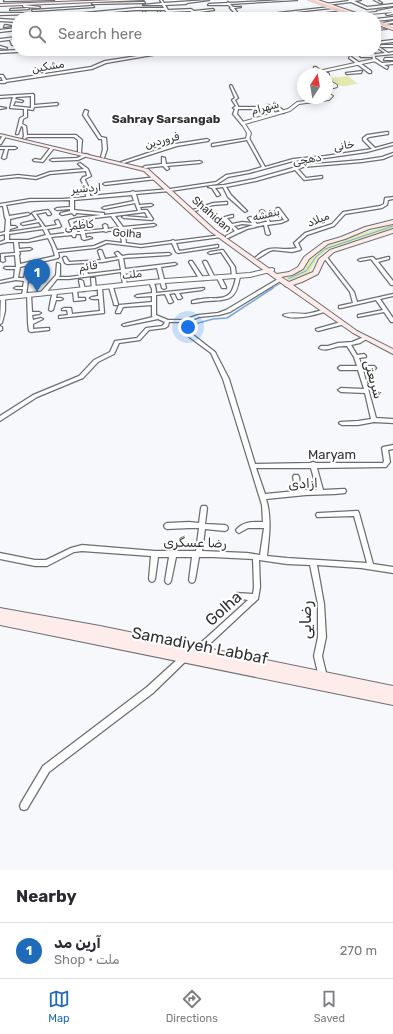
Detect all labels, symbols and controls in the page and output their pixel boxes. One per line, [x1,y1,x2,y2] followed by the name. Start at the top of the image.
[12,12,381,56] search box
[26,23,48,45] icon: search
[58,25,142,43] text: Search here
[31,57,65,76] street label: مشکین
[297,68,333,104] north arrow
[250,98,281,118] street label: شهرام
[112,112,221,126] district label: Sahray Sarsangab
[143,130,181,152] street label: فروردین
[333,137,356,154] street label: خانی
[292,151,322,168] street label: دهچی
[70,181,102,196] street label: اردشیر
[189,194,234,235] street label: Shahidan
[251,205,281,224] street label: بنفشه
[305,209,331,230] street label: میلاد
[64,217,95,234] street label: کاظمی
[112,226,142,241] street label: Golha
[24,259,50,292] pin: 1
[78,259,99,275] street label: قائم
[121,267,143,282] street label: ملت
[178,317,198,337] your location
[360,358,386,401] street label: شریعتی
[308,447,356,462] street label: Maryam
[288,475,318,493] street label: ازادی
[163,534,227,552] street label: رضا عسگری
[201,587,246,630] street label: Golha
[296,601,316,639] street label: رضایی
[130,623,270,668] street label: Samadiyeh Labbaf
[16,886,77,906] text: Nearby
[54,934,101,952] text: آرین مد
[26,943,32,958] text: 1
[340,943,377,958] text: 270 m
[54,952,120,967] text: Shop · ملت
[48,988,70,1025] tab: Map
[166,988,218,1025] tab: Directions
[314,988,345,1025] tab: Saved

